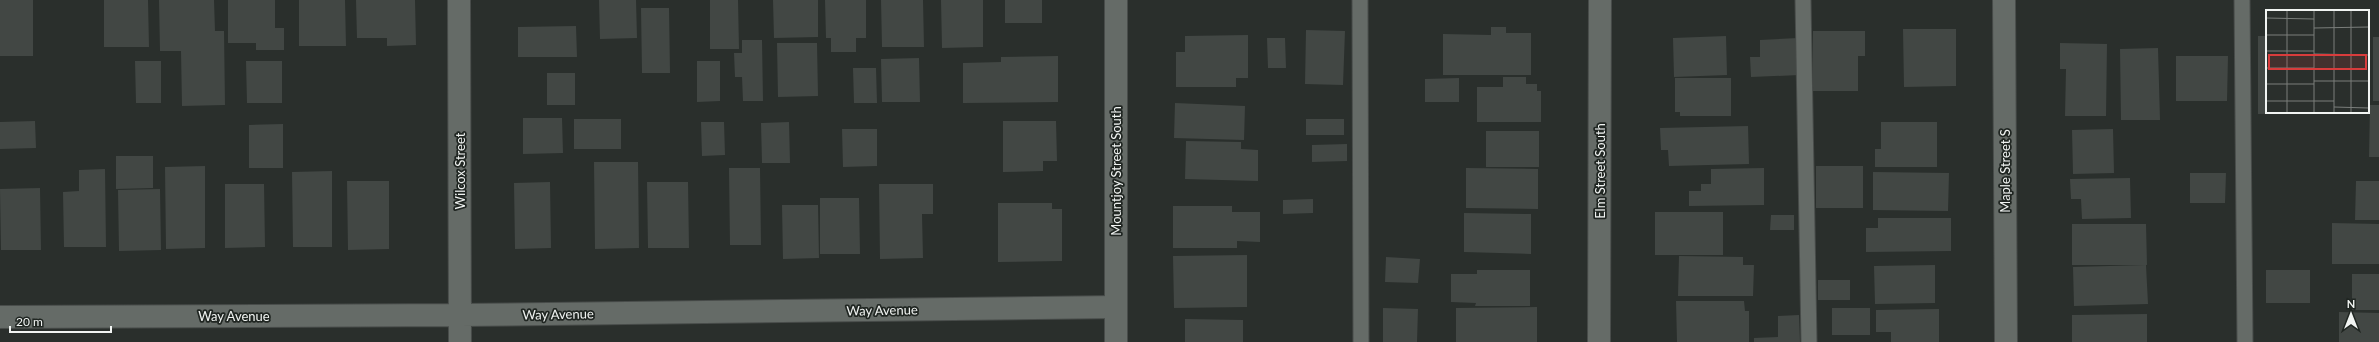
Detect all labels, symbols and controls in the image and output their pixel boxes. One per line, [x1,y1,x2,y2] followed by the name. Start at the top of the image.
[2266,10,2369,113] inset map
[1108,106,1124,236] street label: Mountjoy Street South
[1592,123,1608,219] street label: Elm Street South
[1997,129,2013,213] street label: Maple Street S
[452,132,468,209] street label: Wilcox Street
[2331,294,2371,334] north arrow
[2347,297,2355,310] text: N
[846,301,918,319] street label: Way Avenue
[522,305,594,323] street label: Way Avenue
[10,308,111,334] scale bar
[198,308,270,324] street label: Way Avenue
[16,314,43,329] text: 20 m

